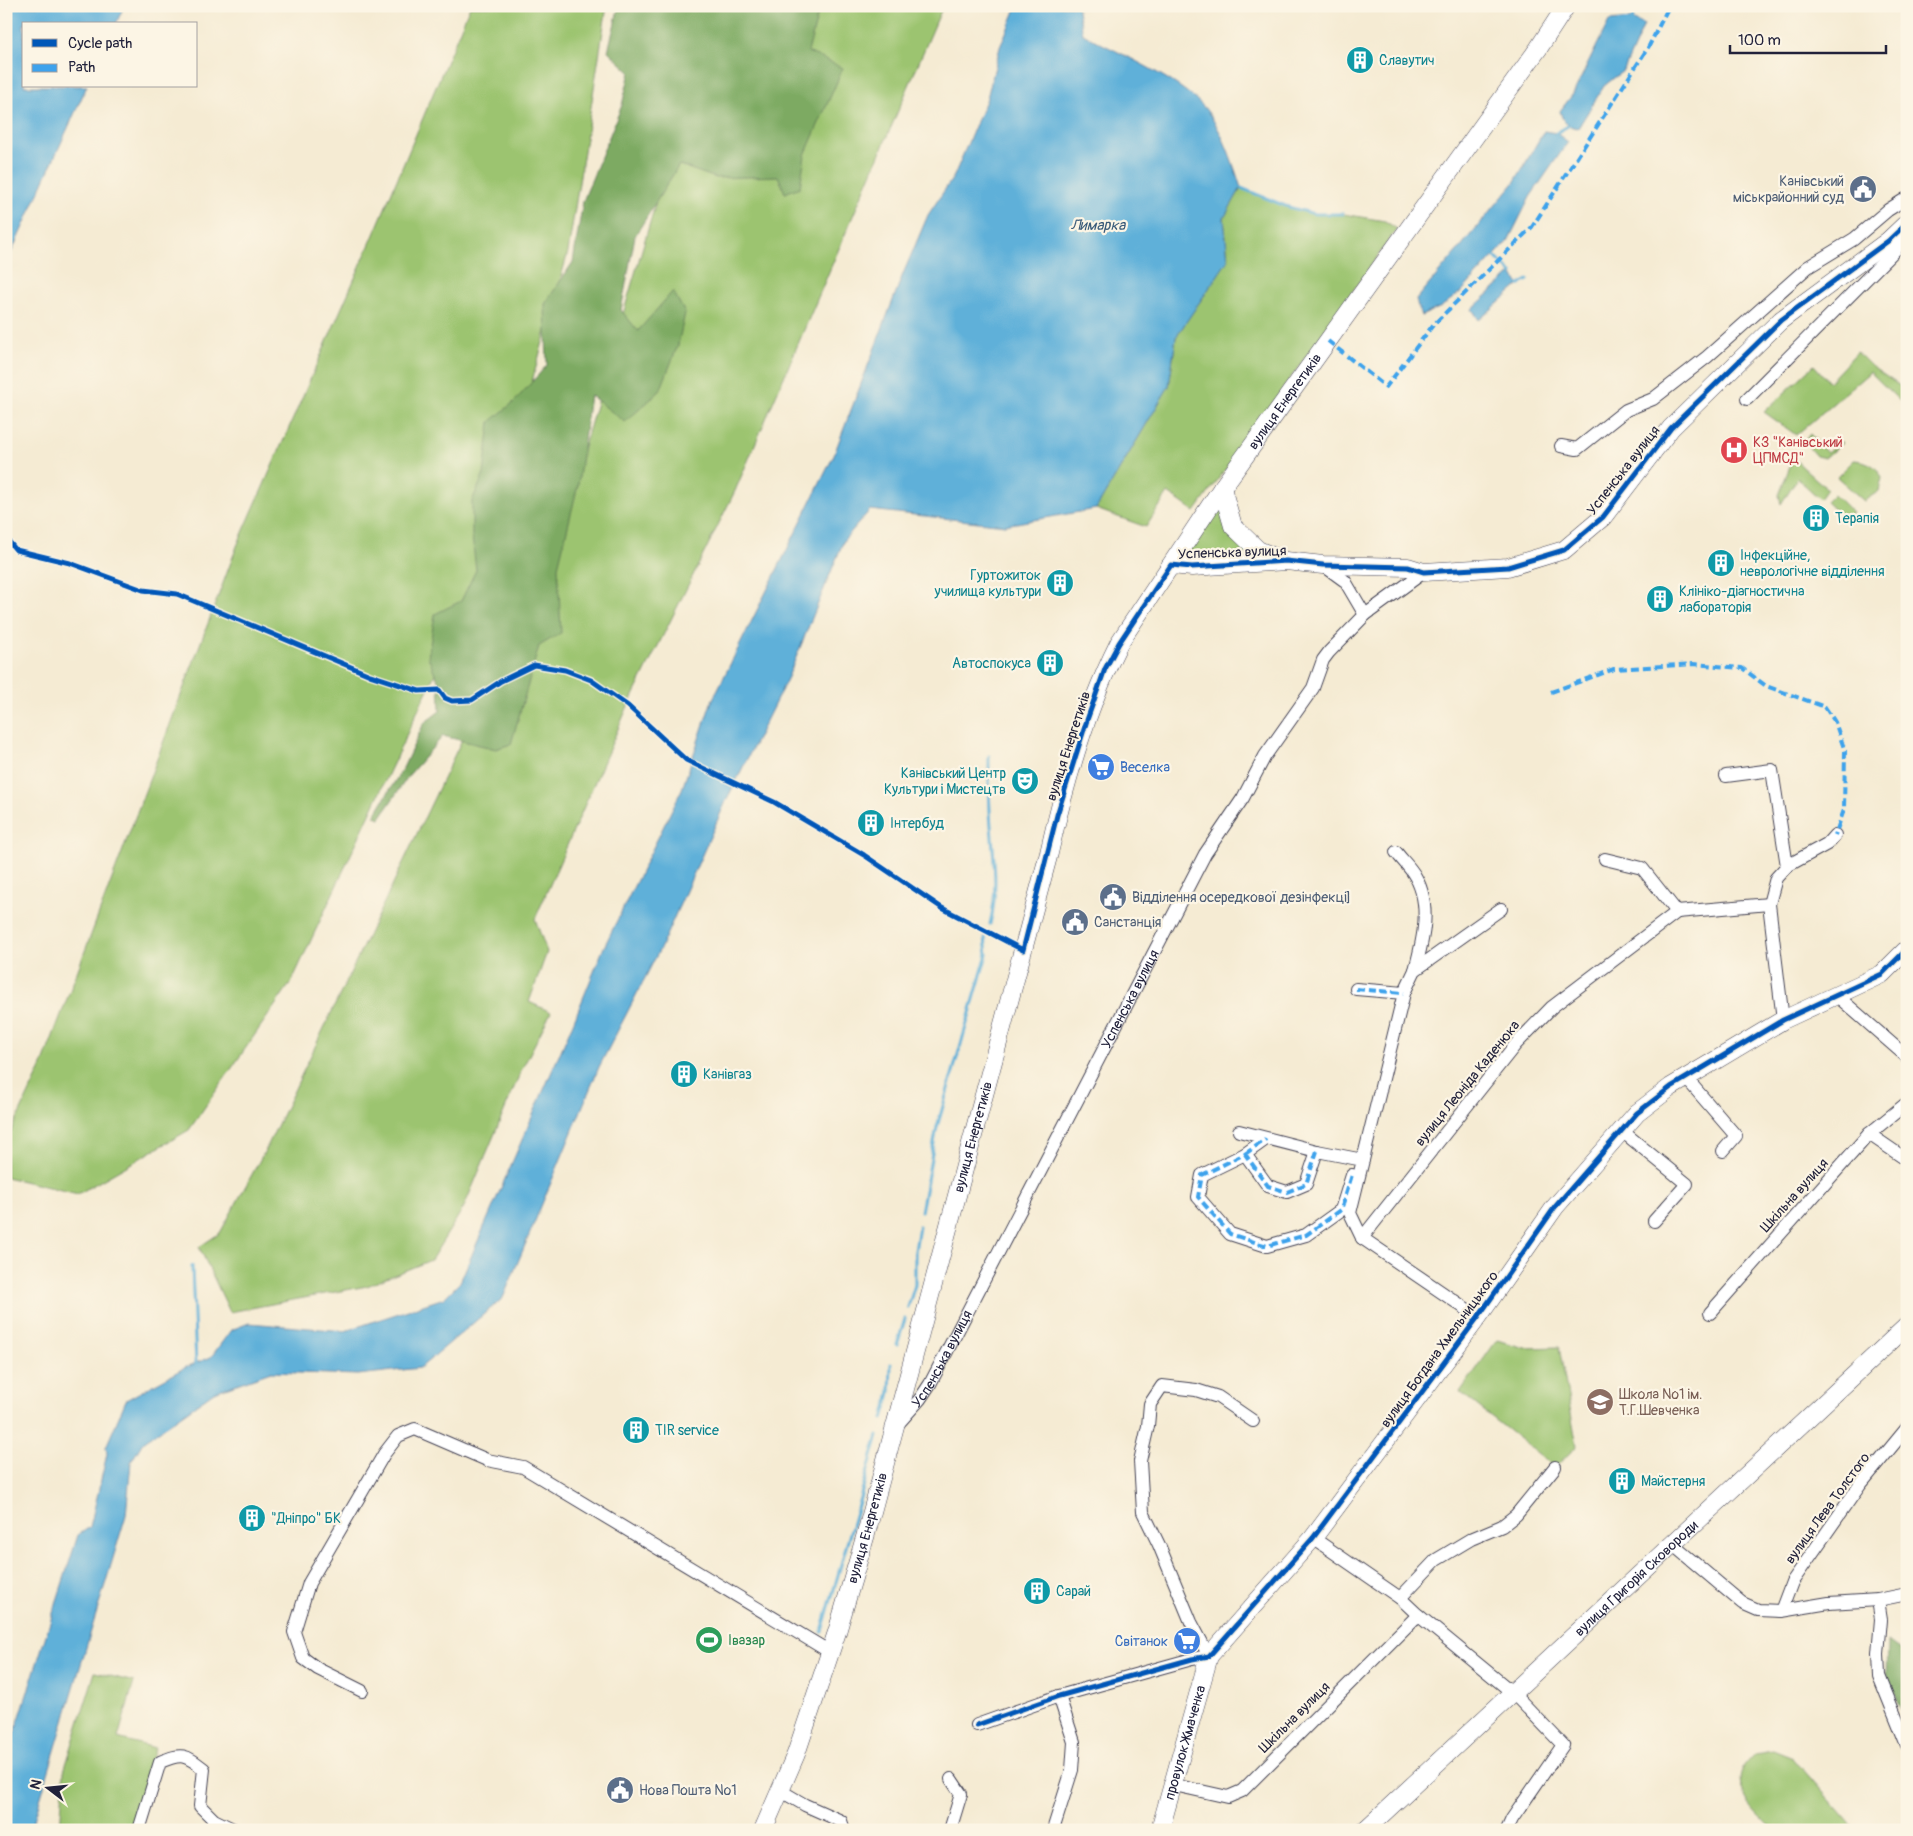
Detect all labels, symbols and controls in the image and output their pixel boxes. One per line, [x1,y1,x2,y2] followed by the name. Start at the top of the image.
[22,22,198,88] legend
[1730,22,1887,54] scale bar
[1738,31,1781,50] text: 100 m
[68,34,132,53] text: Cycle path
[1345,45,1375,75] building icon: Славутич
[1379,52,1435,69] place label: Славутич
[68,58,95,77] text: Path
[1733,173,1845,206] place label: Канівський міськрайонний суд
[1848,174,1878,204] public building icon: Канівський міськрайонний суд
[1071,216,1126,235] water label: Лимарка
[1245,350,1325,453] street label: вулиця Енергетиків
[1583,422,1664,518] street label: Успенська вулиця
[1753,434,1843,467] place label: КЗ "Канівський ЦПМСД"
[1719,435,1749,465] hospital icon: КЗ "Канівський ЦПМСД"
[1801,503,1831,533] building icon: Терапія
[1835,510,1879,527] place label: Терапія
[1177,542,1287,563] street label: Успенська вулиця
[1740,547,1885,580] place label: Інфекційне, неврологічне відділення
[1706,548,1736,578] building icon: Інфекційне, неврологічне відділення
[933,567,1041,600] place label: Гуртожиток училища культури
[1045,568,1075,598] building icon: Гуртожиток училища культури
[1679,583,1804,616] place label: Клініко-діагностична лабораторія
[1645,584,1675,614] building icon: Клініко-діагностична лабораторія
[1035,648,1065,678] building icon: Автоспокуса
[952,655,1031,672] place label: Автоспокуса
[1043,689,1094,803] street label: вулиця Енергетиків
[1086,752,1116,782] supermarket icon: Веселка
[1120,759,1170,776] place label: Веселка
[884,765,1006,798] place label: Канівський Центр Культури і Мистецтв
[1010,766,1040,796] theatre icon: Канівський Центр Культури і Мистецтв
[856,808,886,838] building icon: Інтербуд
[890,815,944,832] place label: Інтербуд
[1098,882,1128,912] public building icon: Відділення осередкової дезінфекці]
[1132,889,1351,906] place label: Відділення осередкової дезінфекці]
[1060,907,1090,937] public building icon: Санстанція
[1094,914,1161,931] place label: Санстанція
[1098,947,1163,1051] street label: Успенська вулиця
[1412,1017,1523,1150] street label: вулиця Леоніда Каденюка
[669,1059,699,1089] building icon: Канівгаз
[703,1066,752,1083] place label: Канівгаз
[950,1079,996,1194] street label: вулиця Енергетиків
[1757,1155,1832,1236] street label: Шкільна вулиця
[1377,1267,1502,1431] street label: вулиця Богдана Хмельницького
[908,1307,976,1411] street label: Успенська вулиця
[1619,1386,1702,1419] place label: Школа №1 ім. Т.Г.Шевченка
[1585,1387,1615,1417] school or university icon: Школа №1 ім. Т.Г.Шевченка
[621,1415,651,1445] building icon: TIR service
[655,1422,719,1439] place label: TIR service
[1781,1449,1874,1567] street label: вулиця Лева Толстого
[1607,1466,1637,1496] building icon: Майстерня
[844,1471,891,1585] street label: вулиця Енергетиків
[1641,1473,1705,1490] place label: Майстерня
[237,1503,267,1533] building icon: "Дніпро" БК
[271,1510,341,1527] place label: "Дніпро" БК
[1571,1517,1701,1640] street label: вулиця Григорія Сковороди
[1022,1576,1052,1606] building icon: Сарай
[1056,1583,1091,1600] place label: Сарай
[694,1625,724,1655] sports icon: Івазар
[1172,1626,1202,1656] supermarket icon: Світанок
[728,1632,766,1649] place label: Івазар
[1115,1633,1168,1650] place label: Світанок
[1255,1678,1333,1756] street label: Шкільна вулиця
[1161,1683,1209,1802] street label: провулок Жмаченка
[22,1764,72,1814] north arrow
[605,1775,635,1805] public building icon: Нова Пошта №1
[27,1778,45,1791] text: N
[639,1782,737,1799] place label: Нова Пошта №1

